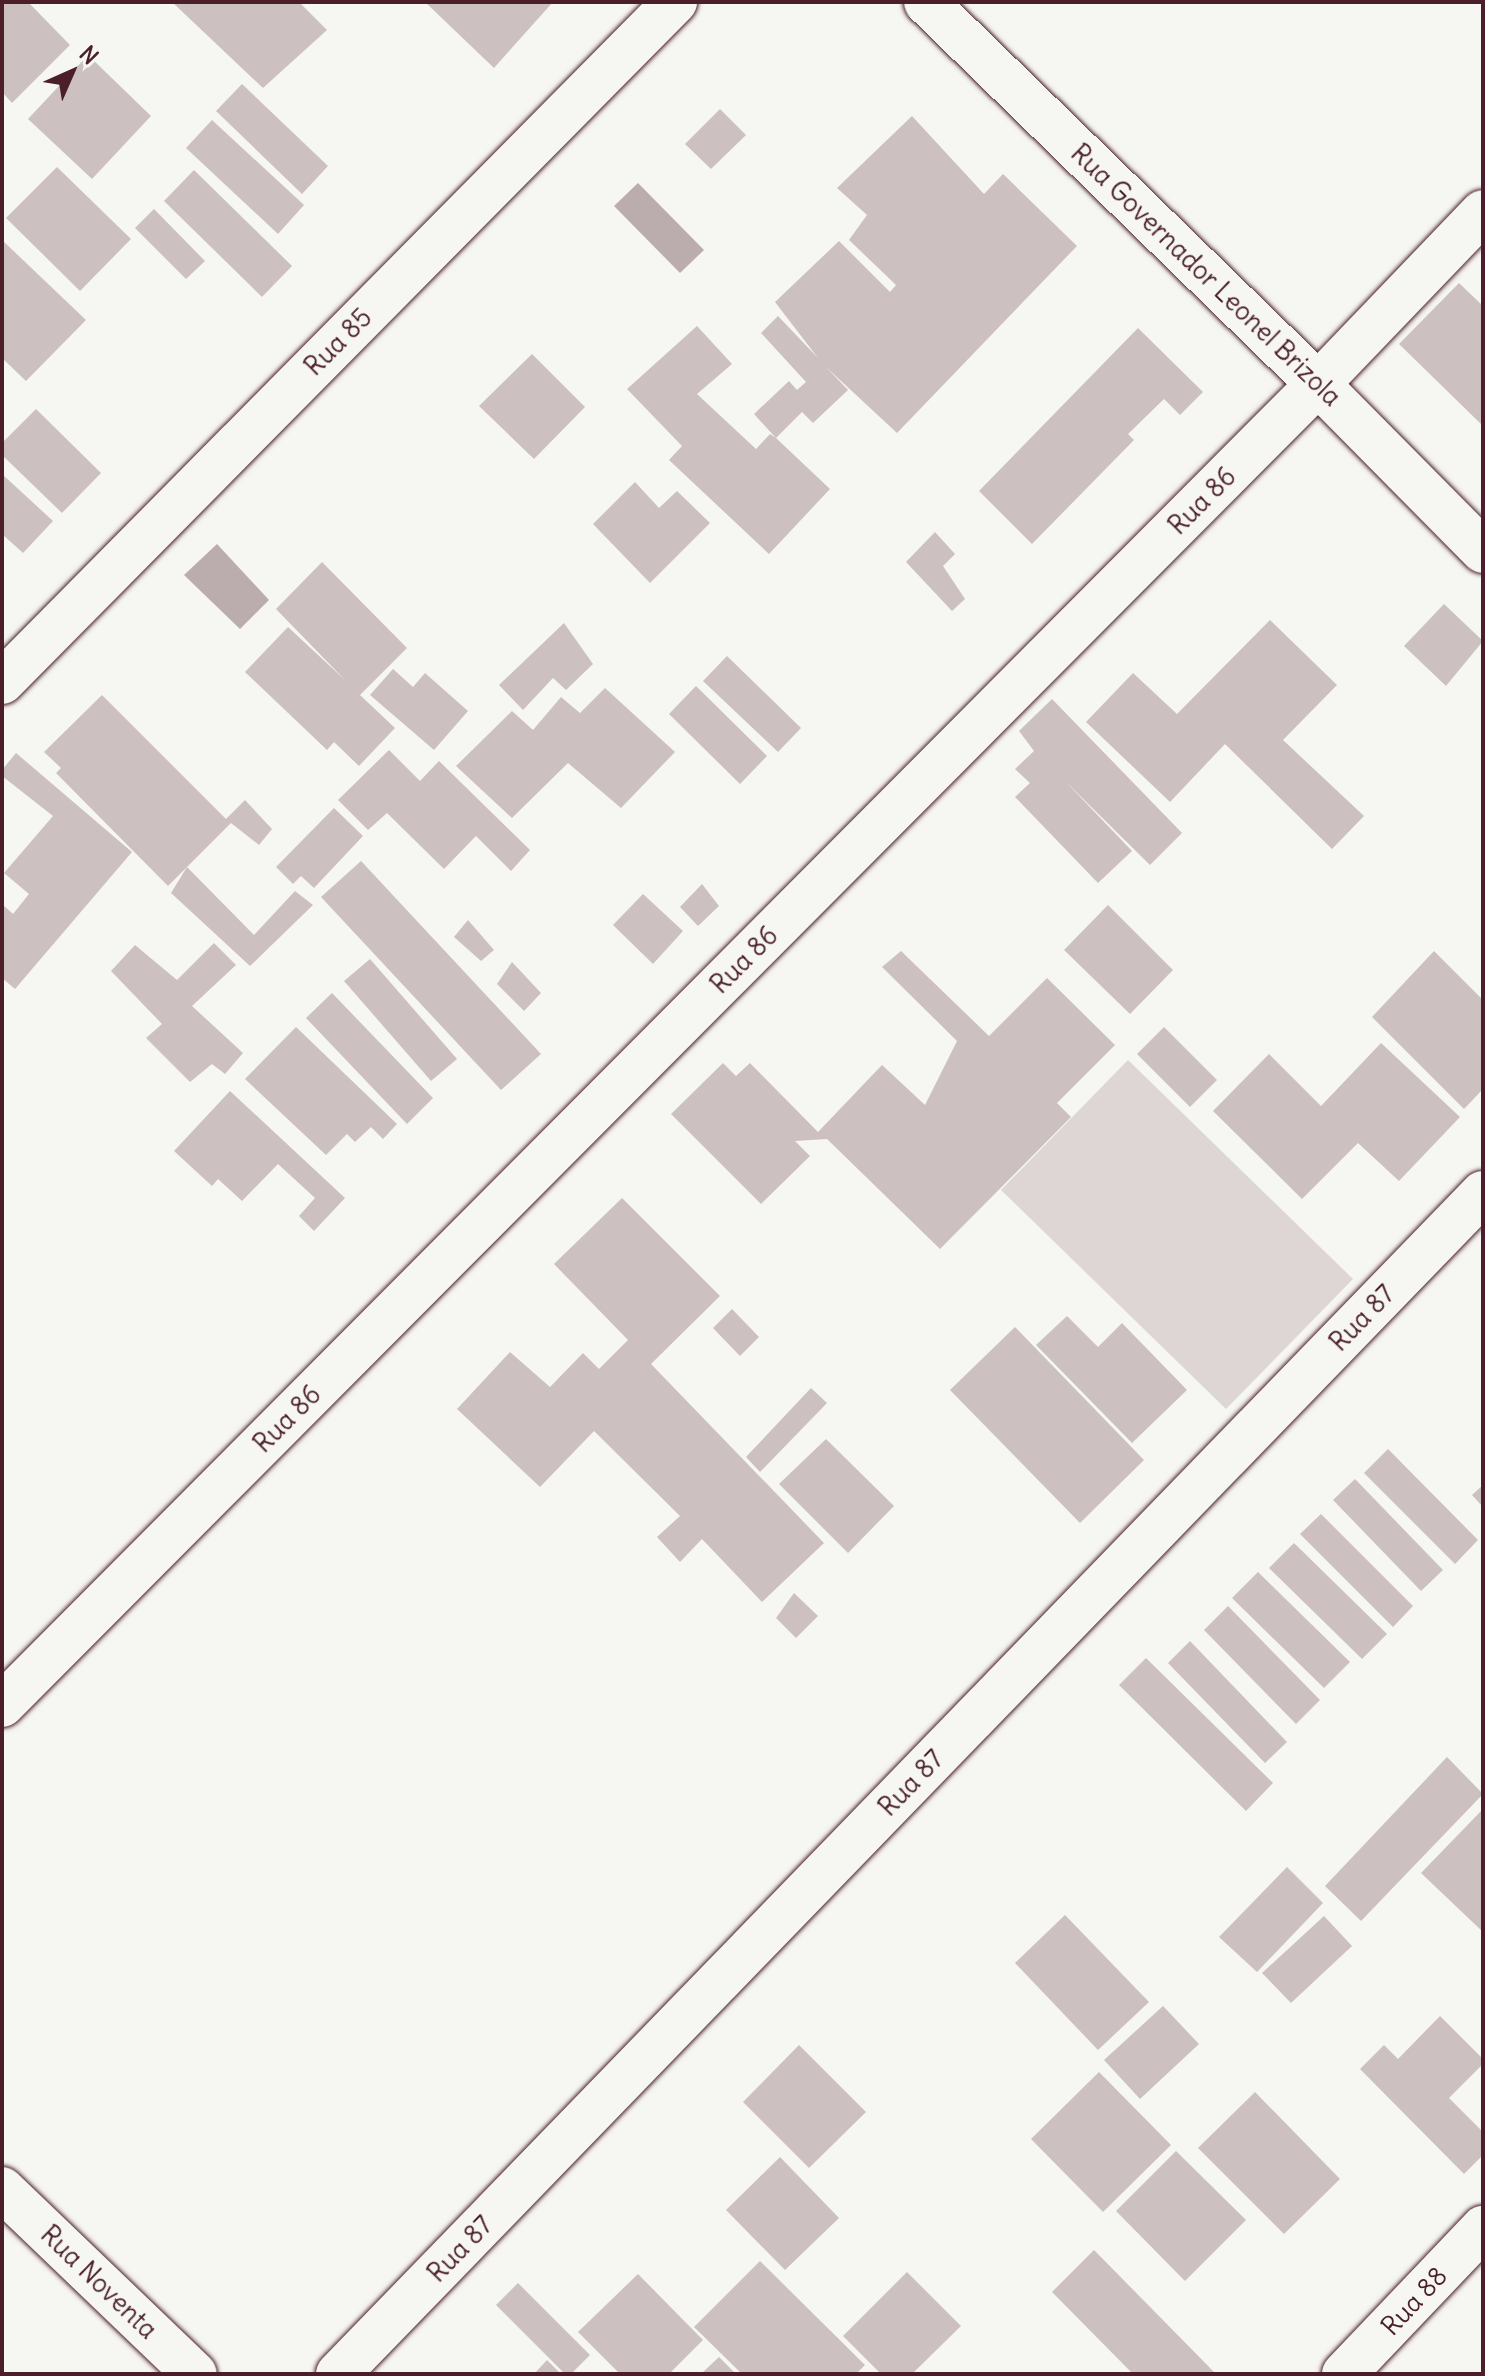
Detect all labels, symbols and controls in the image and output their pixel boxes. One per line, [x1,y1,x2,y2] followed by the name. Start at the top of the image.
[32,32,112,112] north arrow
[74,40,104,70] text: N
[1064,137,1348,413] street label: Rua Governador Leonel Brizola
[298,302,378,382] street label: Rua 85
[1162,461,1242,541] street label: Rua 86
[704,920,784,1000] street label: Rua 86
[1323,1278,1401,1358] street label: Rua 87
[247,1379,327,1459] street label: Rua 86
[872,1743,950,1823] street label: Rua 87
[421,2209,499,2289] street label: Rua 87
[34,2219,164,2345] street label: Rua Noventa
[1374,2260,1454,2342] street label: Rua 88

